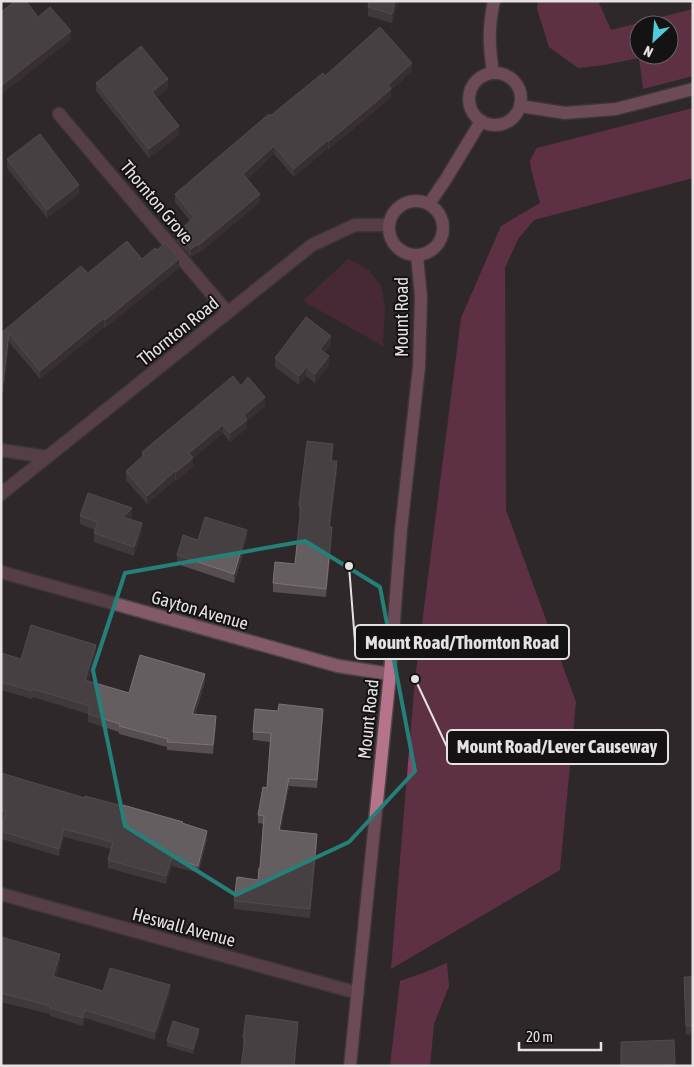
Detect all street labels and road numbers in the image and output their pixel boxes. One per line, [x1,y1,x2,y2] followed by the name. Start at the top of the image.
[116,156,198,248] street label: Thornton Grove
[391,277,412,357] street label: Mount Road
[133,292,223,370] street label: Thornton Road
[149,586,251,634] street label: Gayton Avenue
[353,678,383,760] street label: Mount Road
[130,903,238,951] street label: Heswall Avenue

